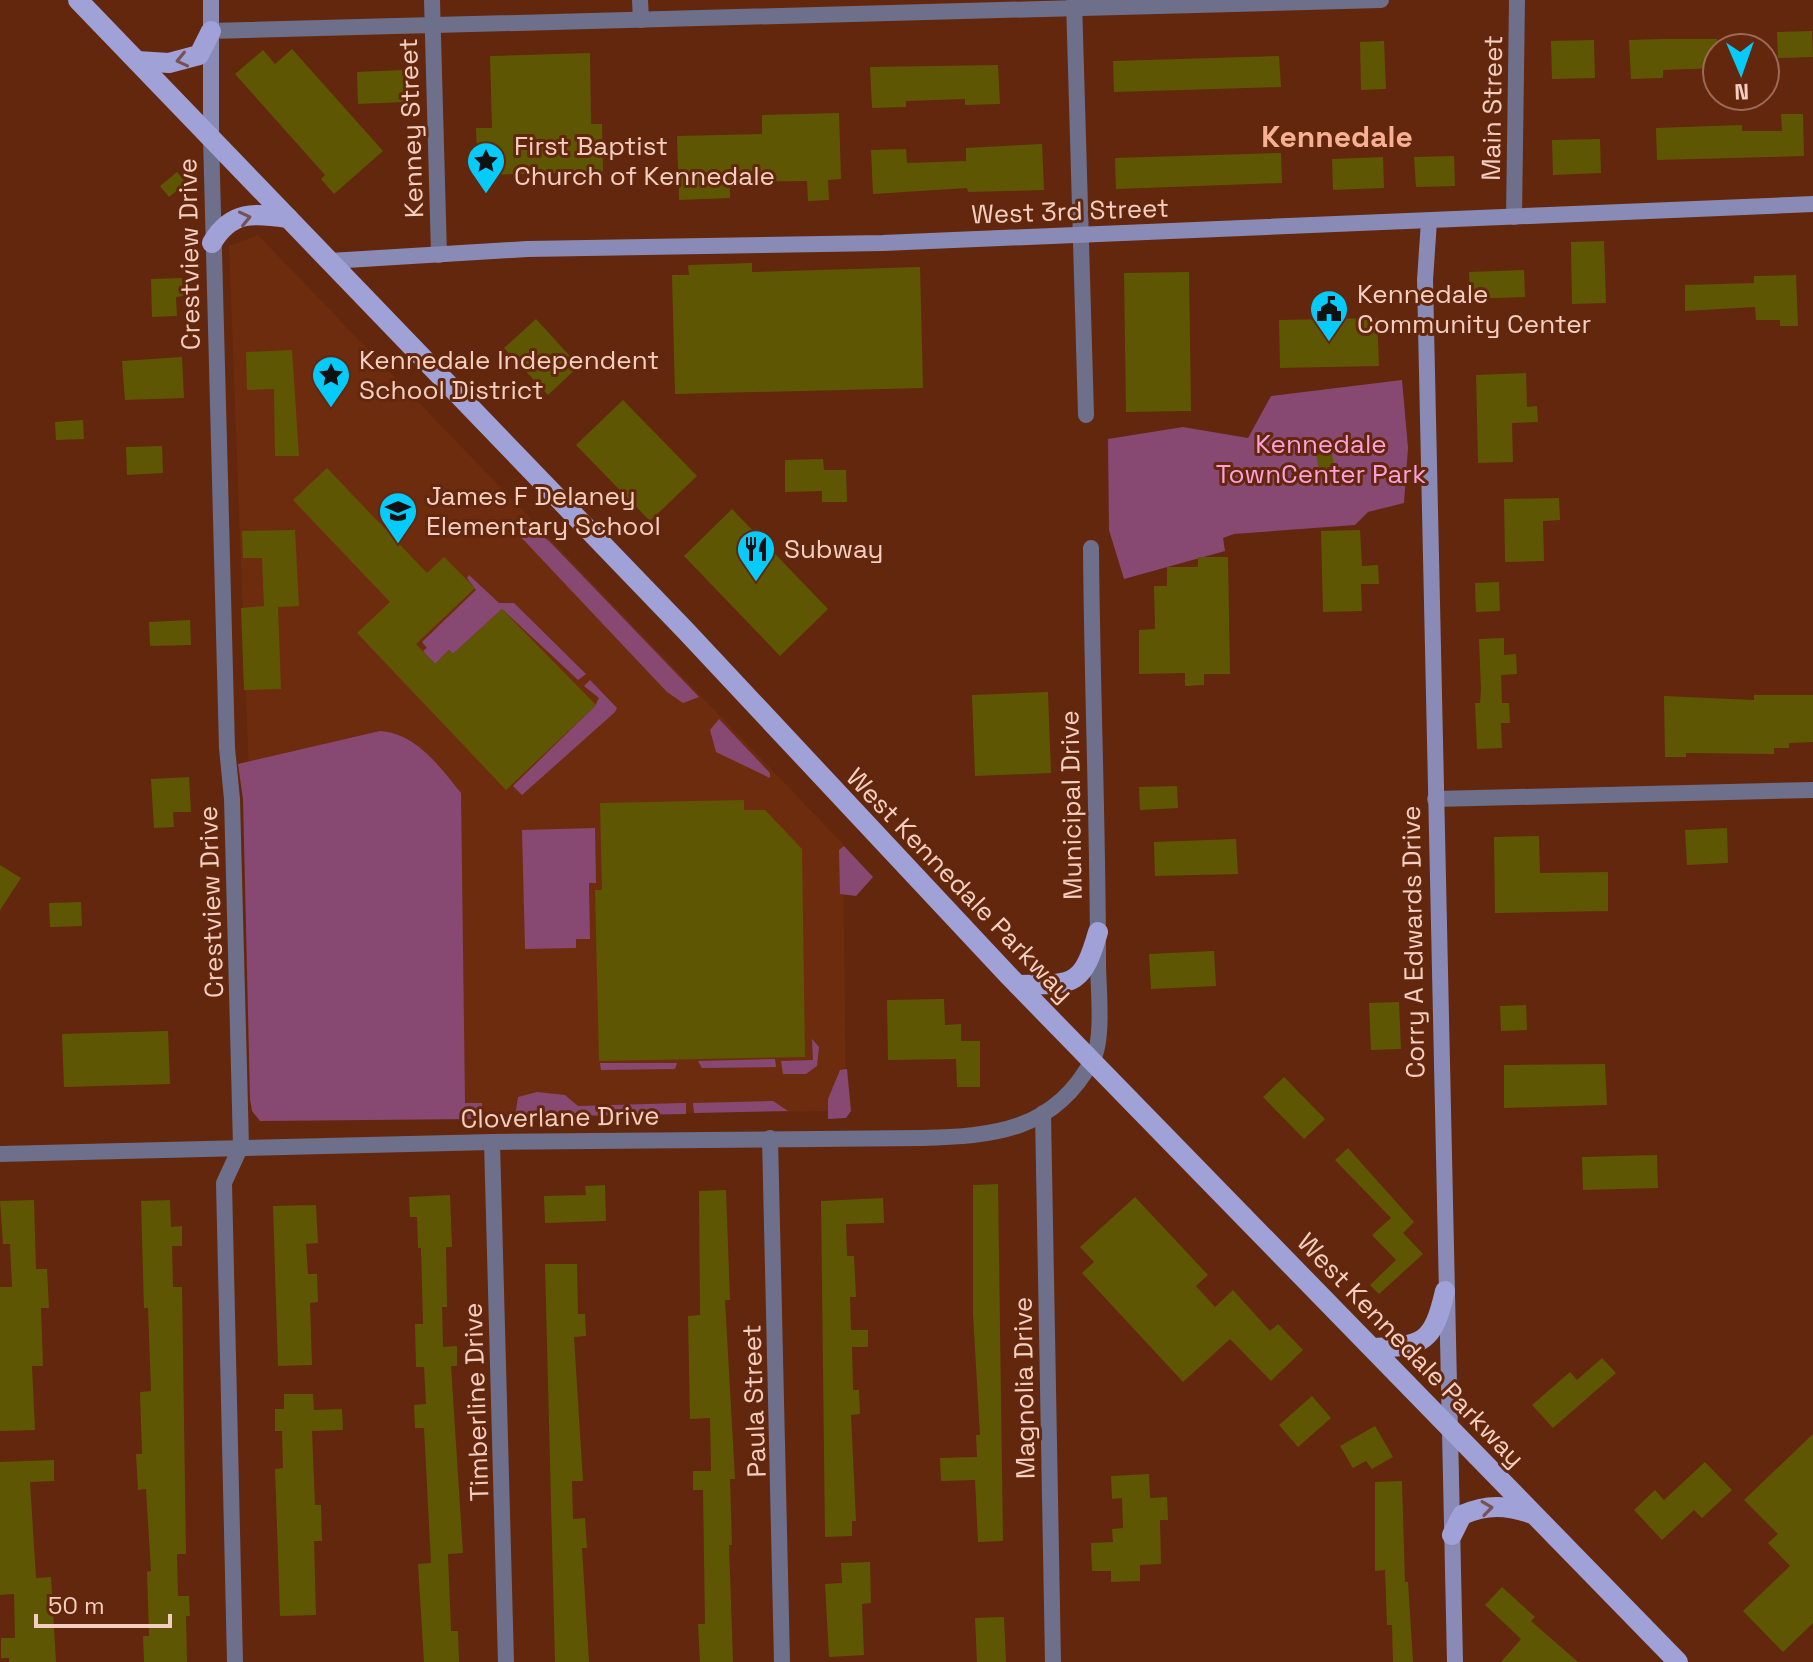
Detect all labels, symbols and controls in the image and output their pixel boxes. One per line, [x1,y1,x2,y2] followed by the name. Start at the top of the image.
[1701,32,1781,112] north arrow
[1474,35,1510,181] street label: Main Street
[391,37,431,219] street label: Kenney Street
[175,51,189,68] one-way arrow
[1734,78,1750,106] text: N
[1261,117,1413,156] district label: Kennedale
[514,129,775,193] place label: First Baptist Church of Kennedale
[465,140,507,195] place icon: First Baptist Church of Kennedale
[170,158,208,350] street label: Crestview Drive
[971,191,1169,231] street label: West 3rd Street
[237,210,251,227] one-way arrow
[1357,277,1591,341] place label: Kennedale Community Center
[1308,288,1350,343] public building icon: Kennedale Community Center
[359,343,659,407] place label: Kennedale Independent School District
[310,354,352,409] place icon: Kennedale Independent School District
[1216,427,1426,491] park label: Kennedale TownCenter Park
[426,479,661,543] place label: James F Delaney Elementary School
[377,490,419,545] school or university icon: James F Delaney Elementary School
[735,528,777,583] restaurant icon: Subway
[784,532,883,566] place label: Subway
[1052,710,1090,900] street label: Municipal Drive
[839,761,1081,1009] street label: West Kennedale Parkway
[191,805,231,999] street label: Crestview Drive
[1394,805,1432,1079] street label: Corry A Edwards Drive
[460,1098,660,1136] street label: Cloverlane Drive
[1290,1226,1532,1474] street label: West Kennedale Parkway
[1005,1296,1043,1480] street label: Magnolia Drive
[456,1302,496,1502] street label: Timberline Drive
[734,1324,774,1478] street label: Paula Street
[1481,1500,1494,1517] one-way arrow
[36,1578,170,1628] scale bar
[48,1590,105,1621] text: 50 m

